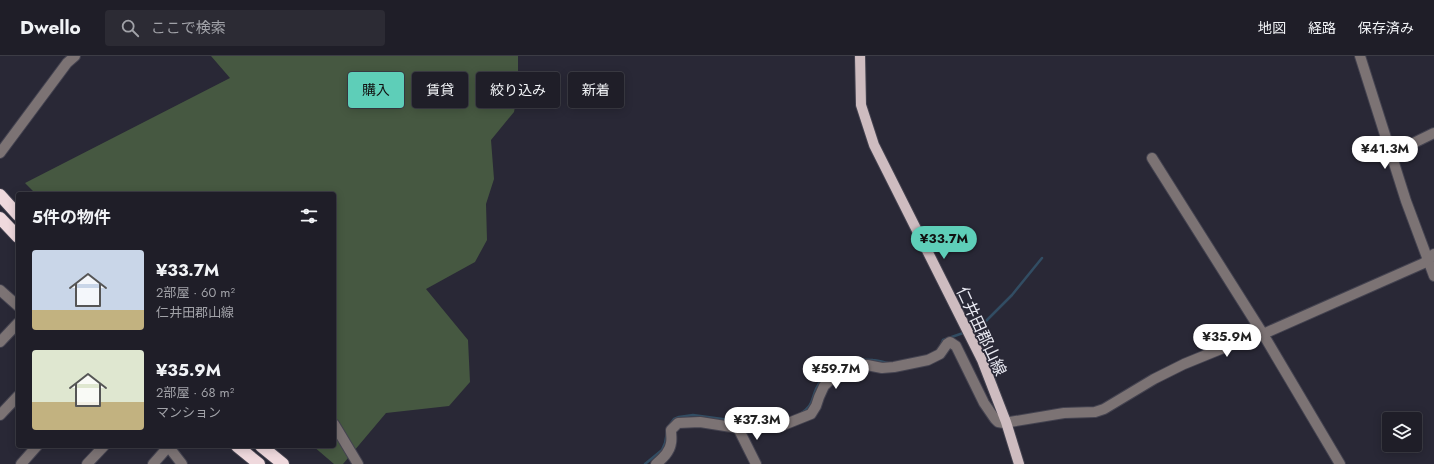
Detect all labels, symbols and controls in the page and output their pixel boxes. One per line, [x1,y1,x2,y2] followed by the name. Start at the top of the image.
[105,10,385,46] search box
[20,14,81,41] text: Dwello
[119,17,141,39] icon: search
[151,17,226,39] text: ここで検索
[1258,18,1286,38] text: 地図
[1308,18,1336,38] text: 経路
[1358,18,1414,38] text: 保存済み
[348,72,404,108] chip: 購入
[412,72,468,108] chip: 賃貸
[476,72,560,108] chip: 絞り込み
[568,72,624,108] chip: 新着
[1352,136,1418,170] pin: ¥41.3M
[1361,139,1409,158] text: ¥41.3M
[32,205,111,229] text: 5件の物件
[298,205,320,227] icon: filters
[911,226,977,260] pin: ¥33.7M
[920,229,968,248] text: ¥33.7M
[156,258,219,282] text: ¥33.7M
[64,266,112,314] icon: home
[156,283,235,302] text: 2部屋 · 60 m²
[951,283,1012,380] street label: 仁井田郡山線
[156,303,234,322] text: 仁井田郡山線
[1194,324,1260,358] pin: ¥35.9M
[1202,327,1252,346] text: ¥35.9M
[803,356,869,390] pin: ¥59.7M
[156,358,221,382] text: ¥35.9M
[812,359,860,378] text: ¥59.7M
[64,366,112,414] icon: home
[156,383,234,402] text: 2部屋 · 68 m²
[156,403,221,422] text: マンション
[724,407,790,441] pin: ¥37.3M
[734,410,780,429] text: ¥37.3M
[1382,412,1422,452] map controls
[1382,412,1422,452] button: layers

